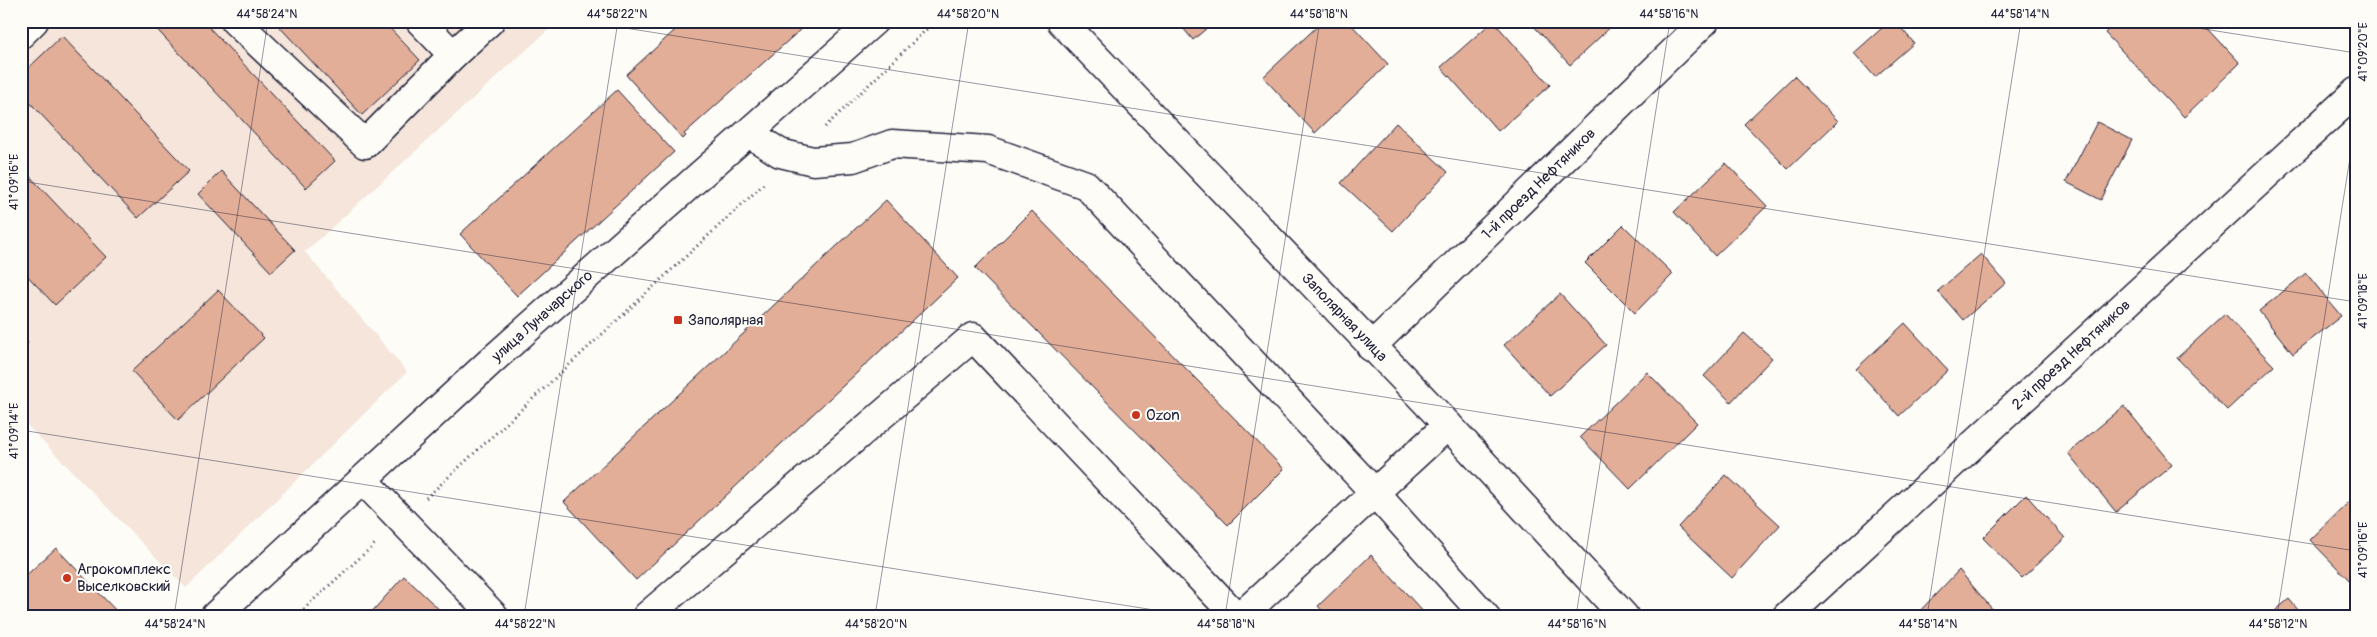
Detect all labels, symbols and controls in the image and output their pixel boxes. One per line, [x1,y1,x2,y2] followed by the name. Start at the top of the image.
[237,7,297,22] text: 44°58'24"N
[587,7,647,22] text: 44°58'22"N
[937,7,999,22] text: 44°58'20"N
[1290,7,1348,22] text: 44°58'18"N
[1640,7,1698,22] text: 44°58'16"N
[1991,7,2049,22] text: 44°58'14"N
[2356,22,2371,82] text: 41°09'20"E
[1478,124,1600,244] street label: 1-й проезд Нефтяников
[7,154,22,210] text: 41°09'16"E
[487,266,597,367] street label: улица Луначарского
[1297,269,1391,366] street label: Заполярная улица
[2356,273,2371,329] text: 41°09'18"E
[2008,296,2135,414] street label: 2-й проезд Нефтяников
[688,311,763,330] place label: Заполярная
[672,314,684,326] marker: Заполярная
[7,403,22,459] text: 41°09'14"E
[1146,406,1180,425] place label: Ozon
[1130,409,1142,421] marker: Ozon
[2356,522,2371,578] text: 41°09'16"E
[77,560,171,596] place label: Агрокомплекс Выселковский
[61,572,73,584] marker: Агрокомплекс Выселковский
[145,617,205,632] text: 44°58'24"N
[495,617,555,632] text: 44°58'22"N
[845,617,907,632] text: 44°58'20"N
[1197,617,1255,632] text: 44°58'18"N
[1548,617,1606,632] text: 44°58'16"N
[1899,617,1957,632] text: 44°58'14"N
[2249,617,2307,632] text: 44°58'12"N

